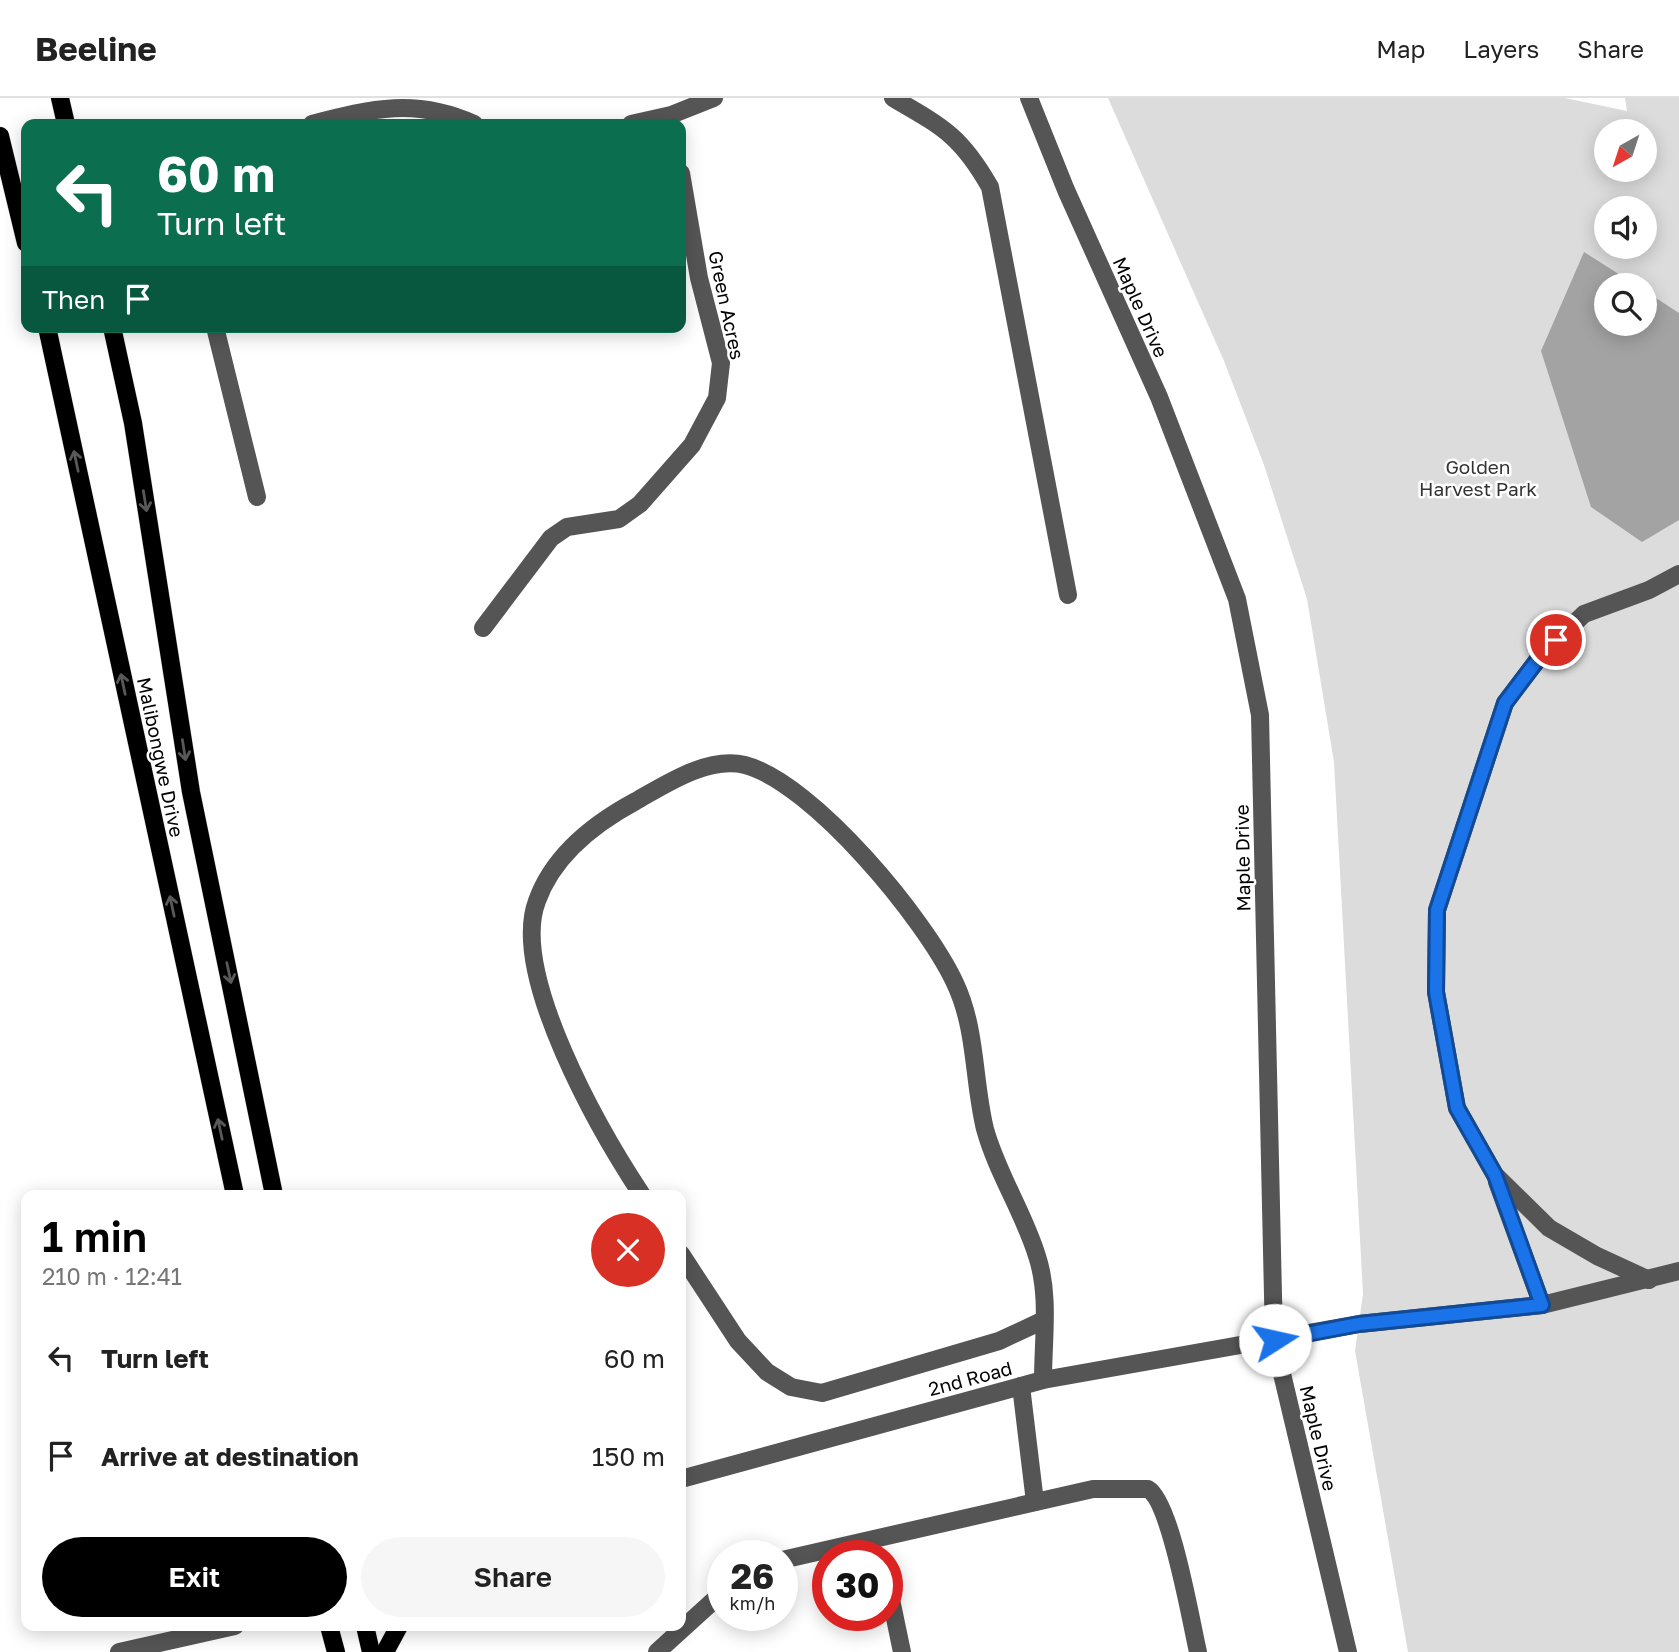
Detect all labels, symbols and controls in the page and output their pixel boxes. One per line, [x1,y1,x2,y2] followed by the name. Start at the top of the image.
[35,29,157,68] text: Beeline
[1376,34,1425,63] text: Map
[1463,34,1539,63] text: Layers
[1577,34,1644,63] text: Share
[1594,119,1657,182] north arrow
[1594,119,1657,336] map controls
[157,144,275,203] text: 60 m
[42,147,133,238] icon: left
[1594,196,1657,259] button: sound
[157,204,286,242] text: Turn left
[704,249,750,361] street label: Green Acres
[1109,253,1173,361] street label: Maple Drive
[1594,273,1657,336] button: search
[119,280,157,318] icon: arrive
[42,284,105,315] text: Then
[69,450,83,473] one-way arrow
[1419,455,1537,500] park label: Golden Harvest Park
[139,489,152,512] one-way arrow
[1526,610,1586,670] pin
[1537,621,1575,659] icon: arrive
[116,673,129,696] one-way arrow
[133,675,189,839] street label: Malibongwe Drive
[178,738,191,761] one-way arrow
[1230,804,1254,912] street label: Maple Drive
[164,895,178,918] one-way arrow
[222,961,236,984] one-way arrow
[213,1118,227,1141] one-way arrow
[42,1211,147,1261] text: 1 min
[591,1213,665,1287] button: close
[42,1262,182,1290] text: 210 m · 12:41
[1238,1303,1312,1377] position arrow
[42,1339,80,1377] icon: left
[101,1343,209,1374] text: Turn left
[604,1343,665,1374] text: 60 m
[926,1356,1014,1400] street label: 2nd Road
[1296,1383,1342,1493] street label: Maple Drive
[42,1437,80,1475] icon: arrive
[101,1441,359,1472] text: Arrive at destination
[592,1441,665,1472] text: 150 m
[42,1537,347,1617] button: Exit
[361,1537,665,1617] button: Share
[812,1540,903,1631] speed limit sign: 30
[731,1555,774,1597] text: 26
[730,1592,775,1614] text: km/h

